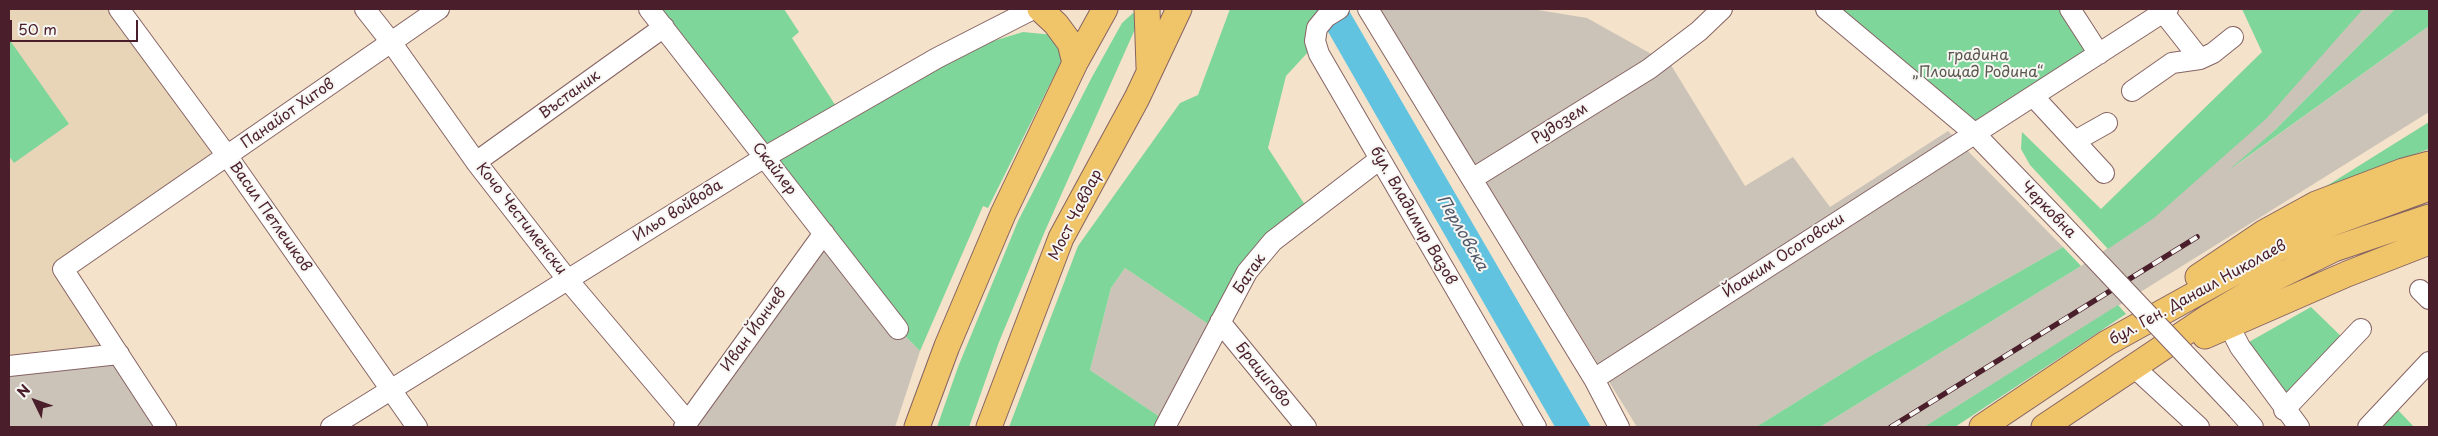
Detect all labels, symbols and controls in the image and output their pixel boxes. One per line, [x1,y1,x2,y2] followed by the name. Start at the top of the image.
[12,10,140,42] scale bar
[18,17,57,40] text: 50 m
[1913,47,2043,82] park label: градина „Площад Родина“
[536,67,604,123] street label: Въстаник
[238,75,338,153] street label: Панайот Хитов
[1529,100,1591,148] street label: Рудозем
[748,139,800,199] street label: Скайлер
[1366,144,1460,288] street label: бул. Владимир Вазов
[225,159,315,275] street label: Васил Петлешков
[472,160,570,278] street label: Кочо Честименски
[1045,167,1107,263] street label: Мост Чавдар
[630,176,726,246] street label: Ильо войвода
[2017,178,2079,242] street label: Черковна
[1433,192,1491,274] water label: Перловска
[1720,210,1848,302] street label: Йоаким Осоговски
[2106,237,2290,349] street label: бул. Ген. Данаил Николаев
[1230,251,1270,297] street label: Батак
[718,285,790,375] street label: Иван Йончев
[1231,339,1295,411] street label: Брацигово
[10,376,60,426] north arrow
[12,379,35,402] text: N

